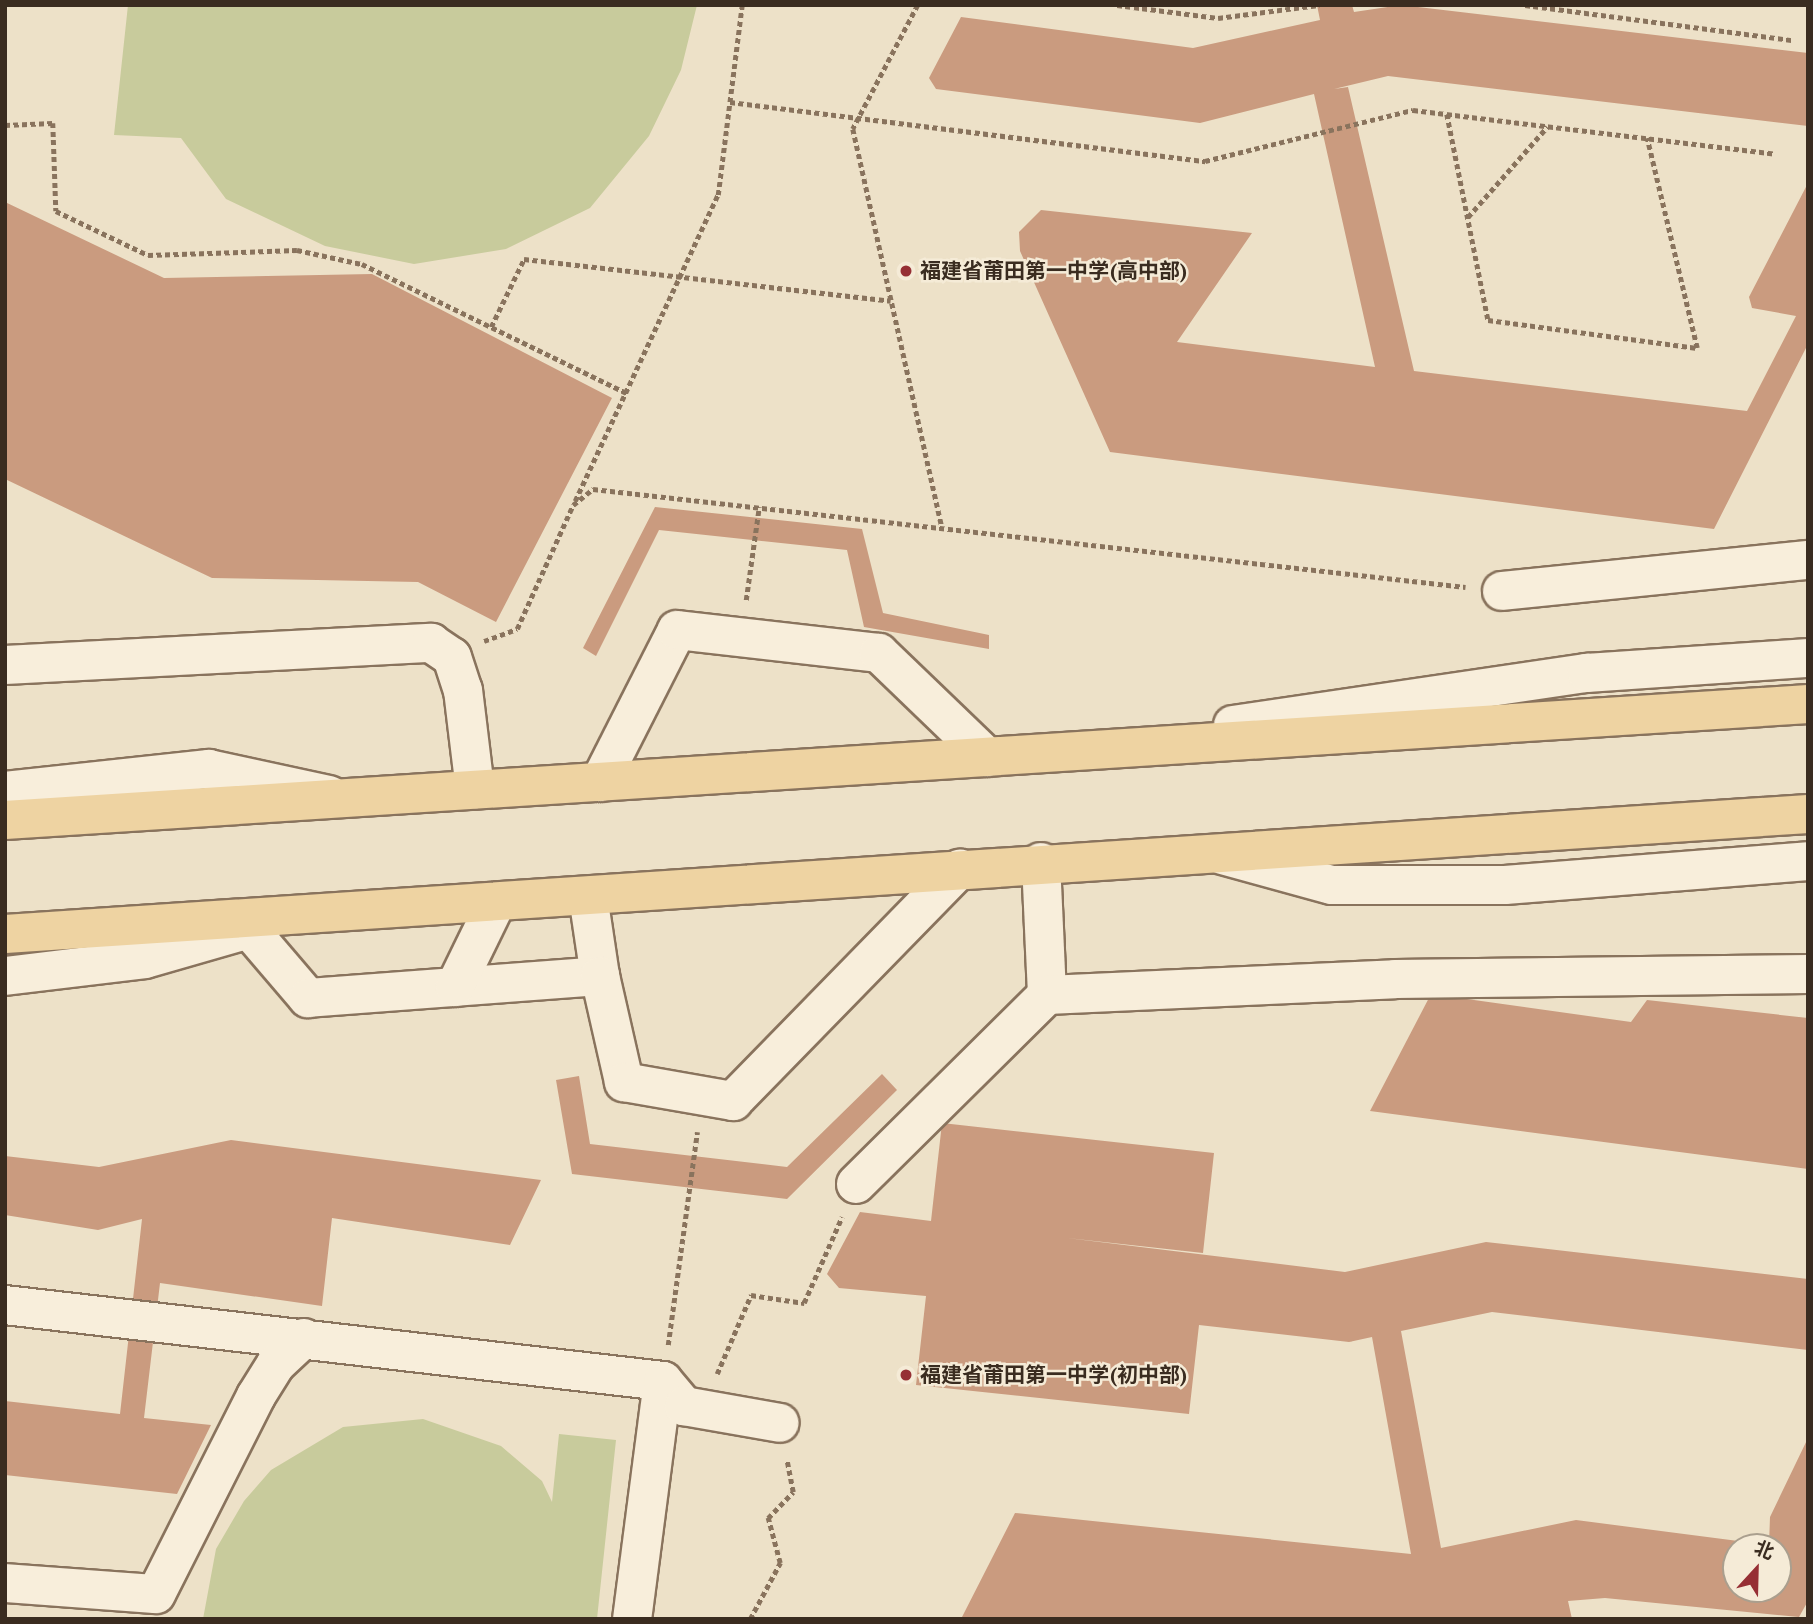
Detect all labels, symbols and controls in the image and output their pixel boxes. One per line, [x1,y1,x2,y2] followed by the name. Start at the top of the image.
[920,258,1188,284] place label: 福建省莆田第一中学(高中部)
[898,263,914,279] marker: 福建省莆田第一中学(高中部)
[920,1362,1188,1388] place label: 福建省莆田第一中学(初中部)
[898,1367,914,1383] marker: 福建省莆田第一中学(初中部)
[1722,1533,1792,1603] north arrow
[1752,1537,1777,1563] text: 北

